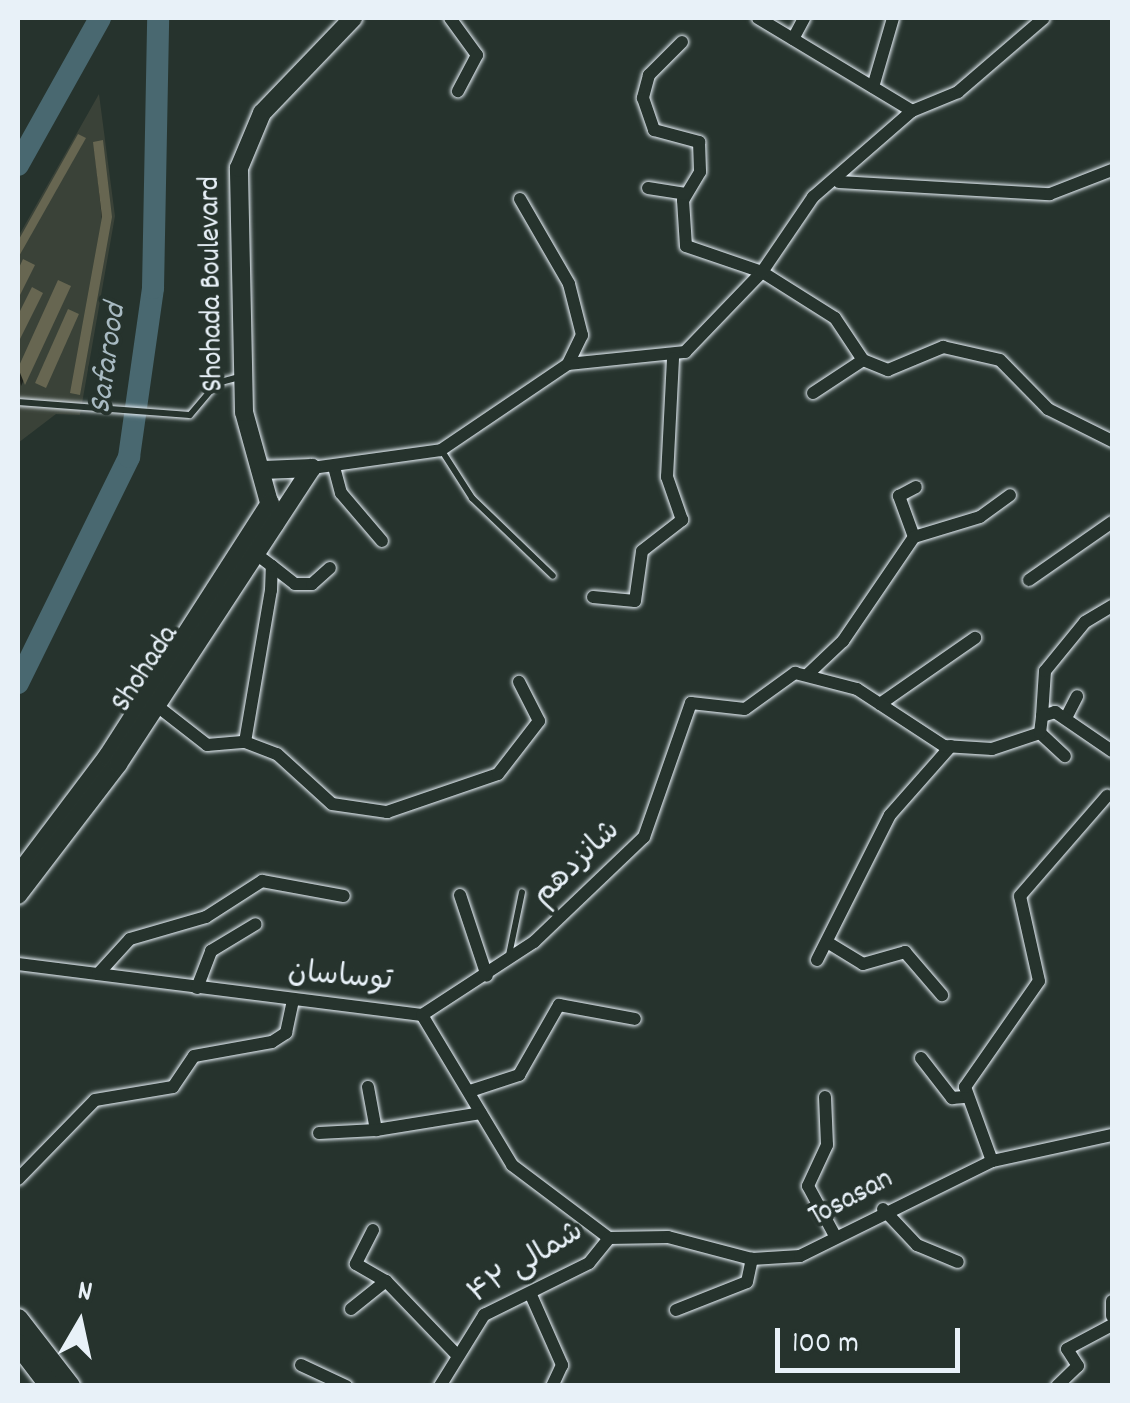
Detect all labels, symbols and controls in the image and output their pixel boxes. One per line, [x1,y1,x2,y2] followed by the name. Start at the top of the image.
[194,176,234,392] street label: Shohada Boulevard
[83,301,137,417] water label: Safarood
[106,620,188,720] street label: Shohada
[527,815,629,915] street label: شانزدهم
[286,956,394,1002] street label: توساسان
[804,1163,900,1237] street label: Tosasan
[463,1216,591,1314] street label: شمالی ۴۲
[30,1273,130,1373] north arrow
[75,1273,95,1314] text: N
[780,1308,965,1370] scale bar
[792,1324,859,1367] text: 100 m

